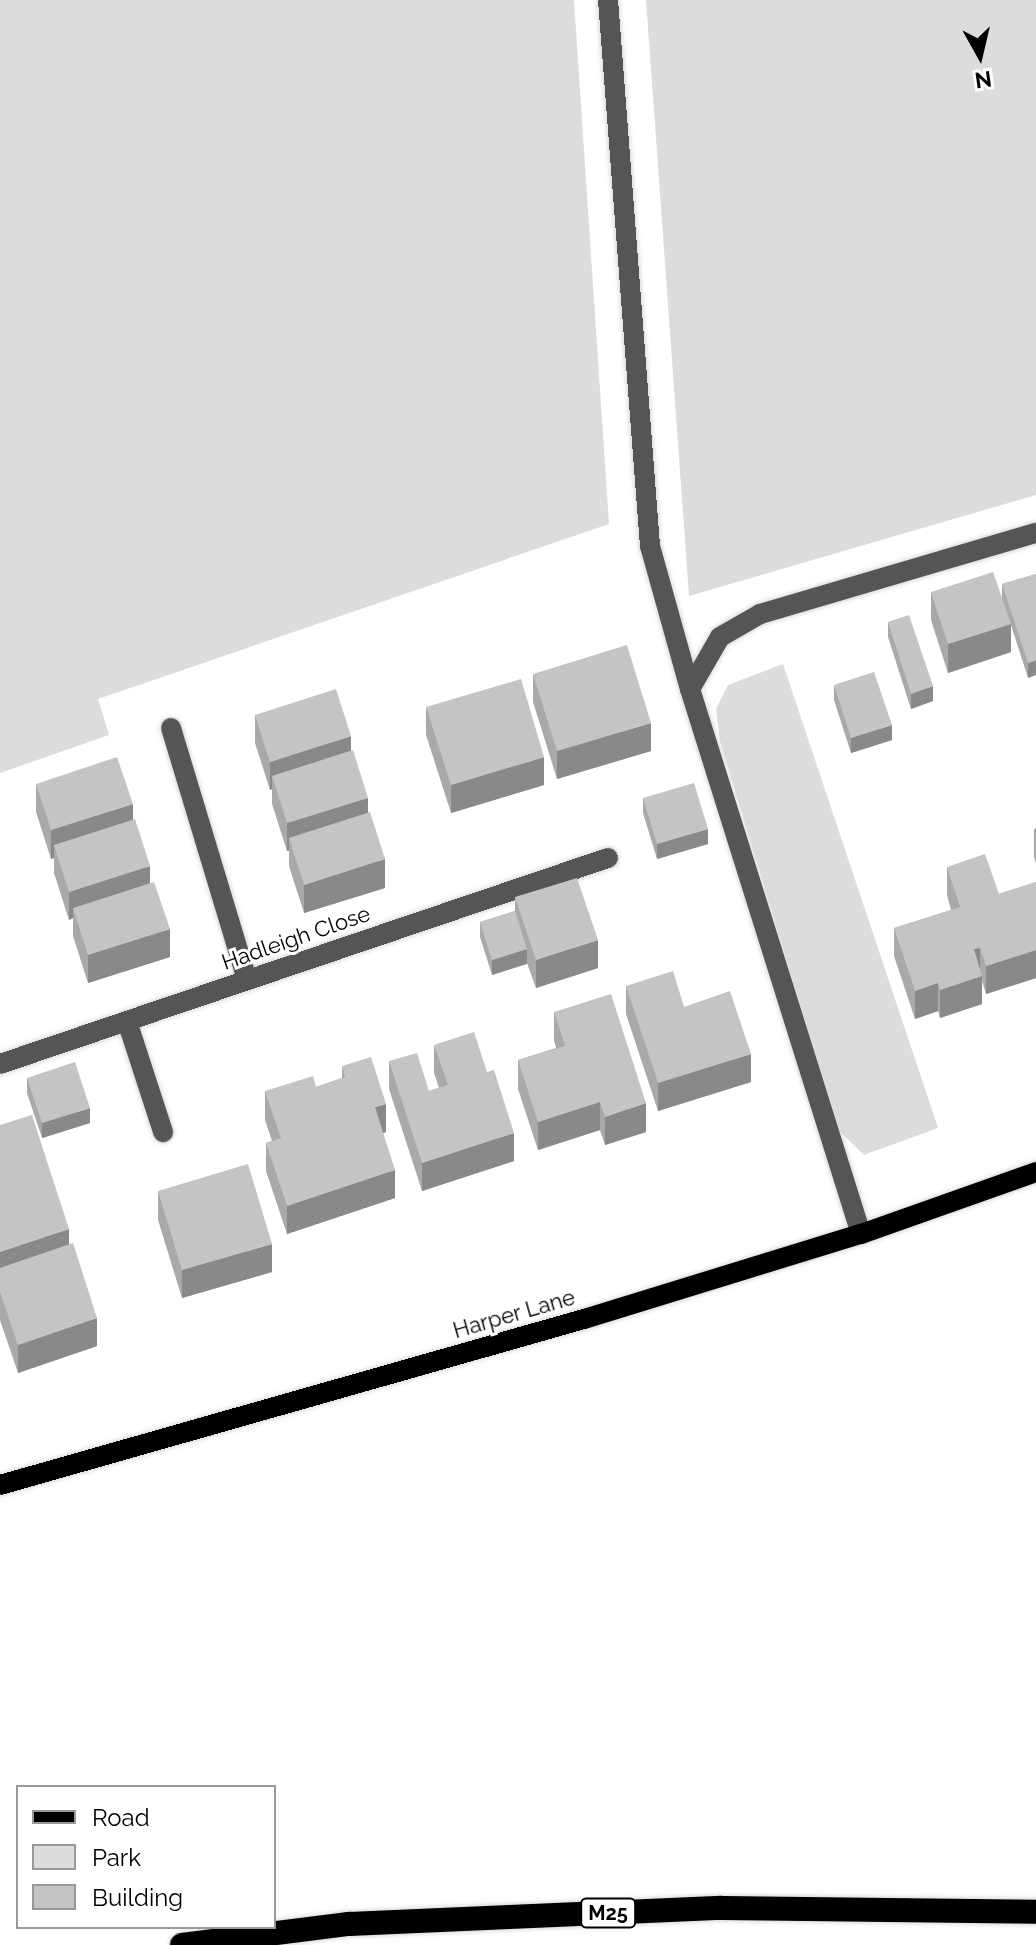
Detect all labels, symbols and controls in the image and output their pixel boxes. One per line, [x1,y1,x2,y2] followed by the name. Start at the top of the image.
[940,16,1020,96] north arrow
[973,66,993,94] text: N
[218,900,374,976] street label: Hadleigh Close
[450,1284,578,1344] street label: Harper Lane
[16,1785,276,1929] legend
[92,1803,150,1832] text: Road
[92,1843,141,1872] text: Park
[92,1883,183,1912] text: Building
[580,1897,636,1929] road number: M25

